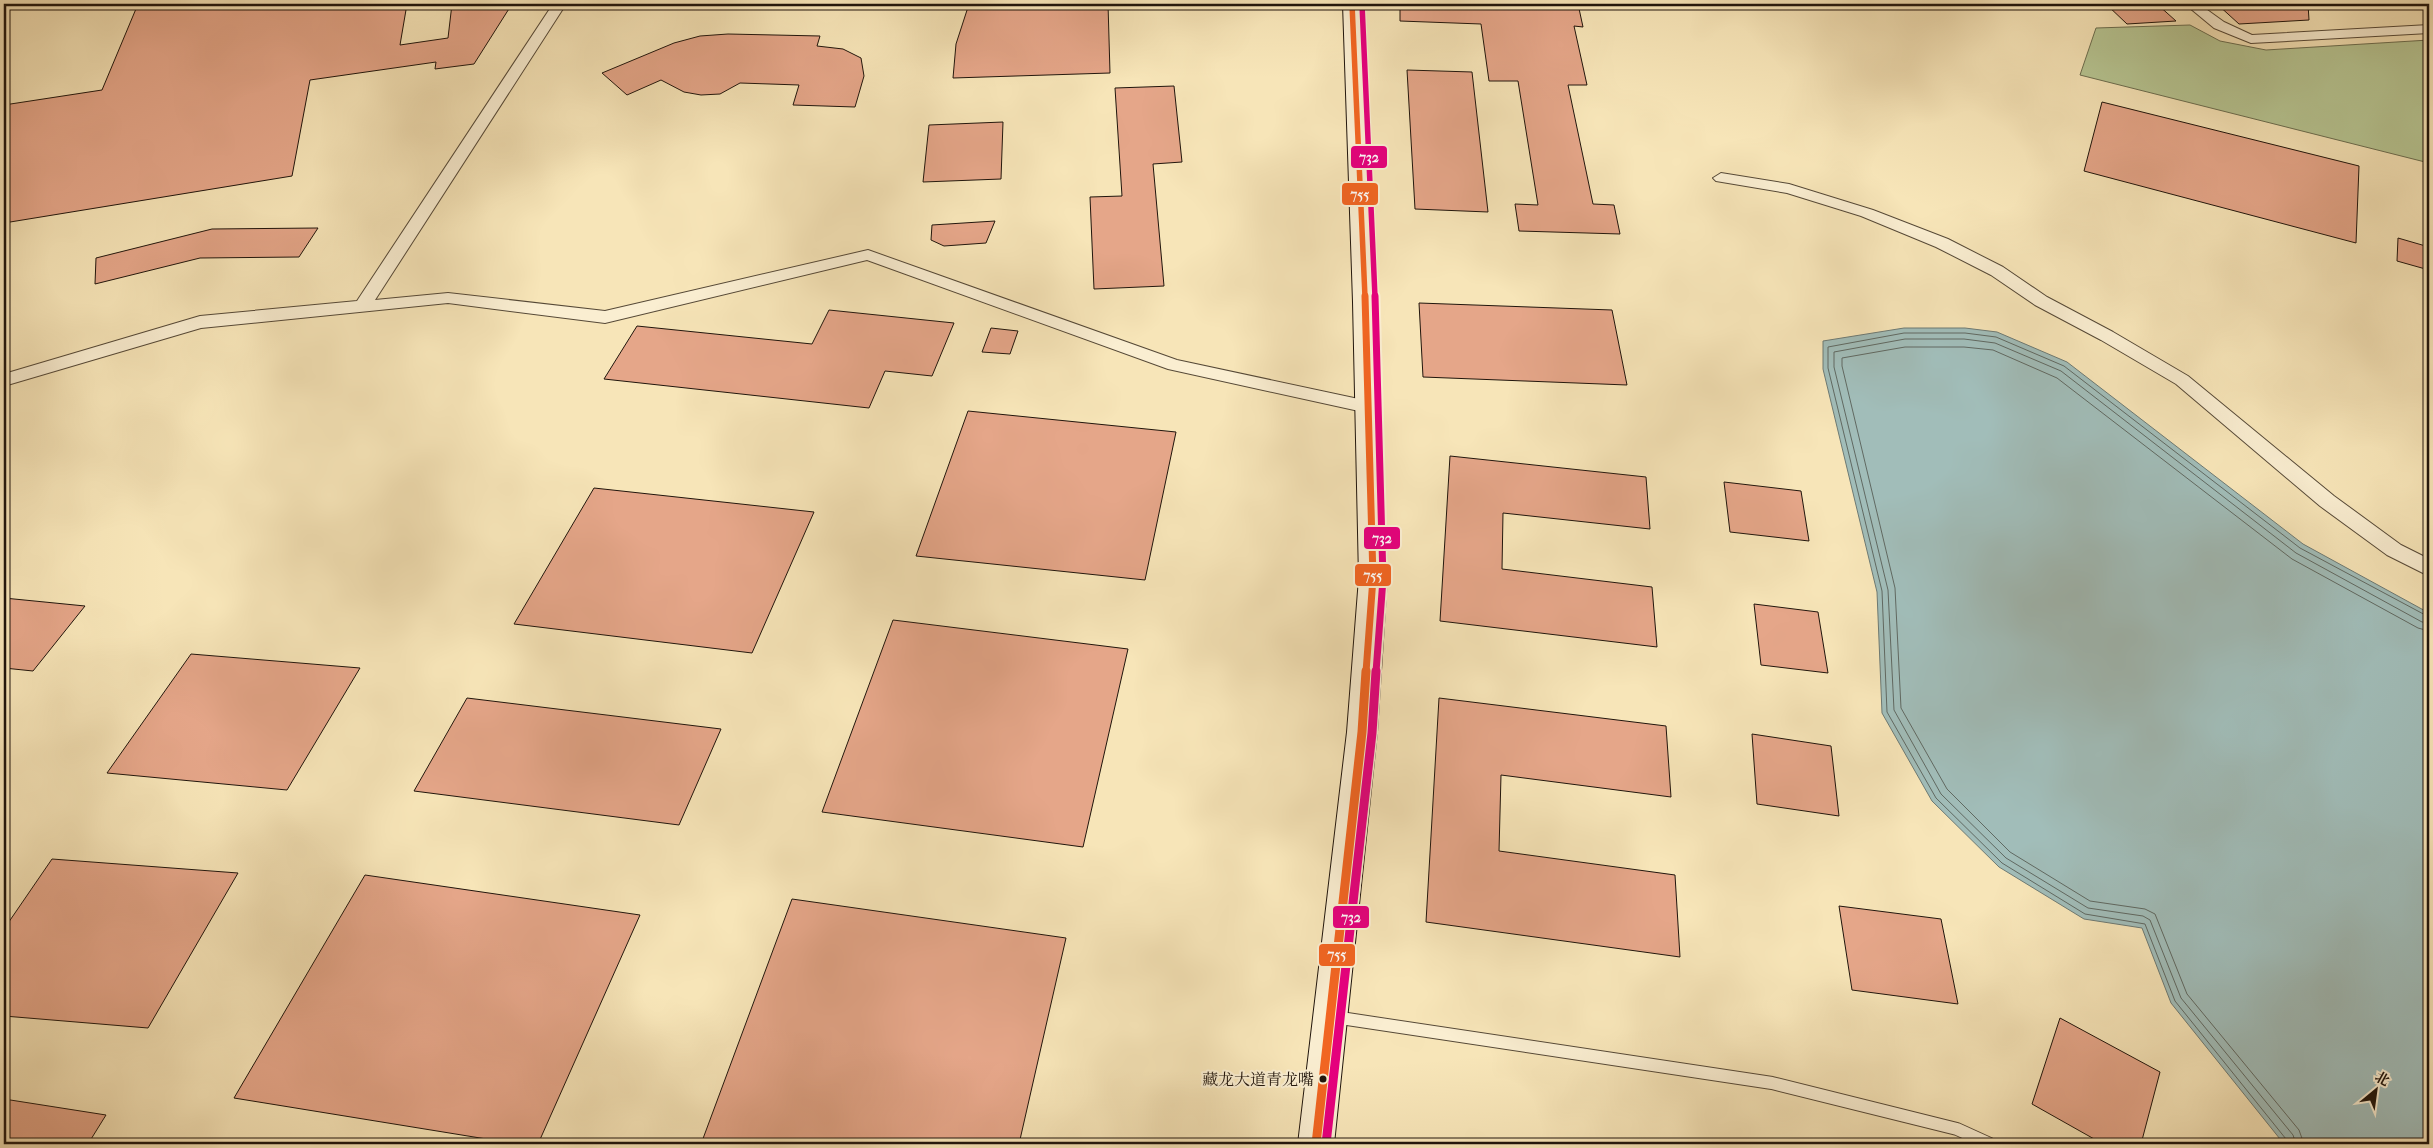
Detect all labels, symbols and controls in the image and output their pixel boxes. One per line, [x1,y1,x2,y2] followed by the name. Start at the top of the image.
[1350,145,1388,169] line badge: 732
[1358,149,1379,166] text: 732
[1341,182,1379,206] line badge: 755
[1350,186,1369,203] text: 755
[1363,526,1401,550] line badge: 732
[1371,530,1392,547] text: 732
[1354,563,1392,587] line badge: 755
[1363,567,1382,584] text: 755
[1332,905,1370,929] line badge: 732
[1340,909,1361,926] text: 732
[1318,943,1356,967] line badge: 755
[1327,946,1346,963] text: 755
[2350,1066,2400,1116] north arrow
[2372,1068,2392,1090] text: 北
[1202,1070,1314,1089] place label: 藏龙大道青龙嘴
[1318,1074,1328,1084] marker: 藏龙大道青龙嘴

